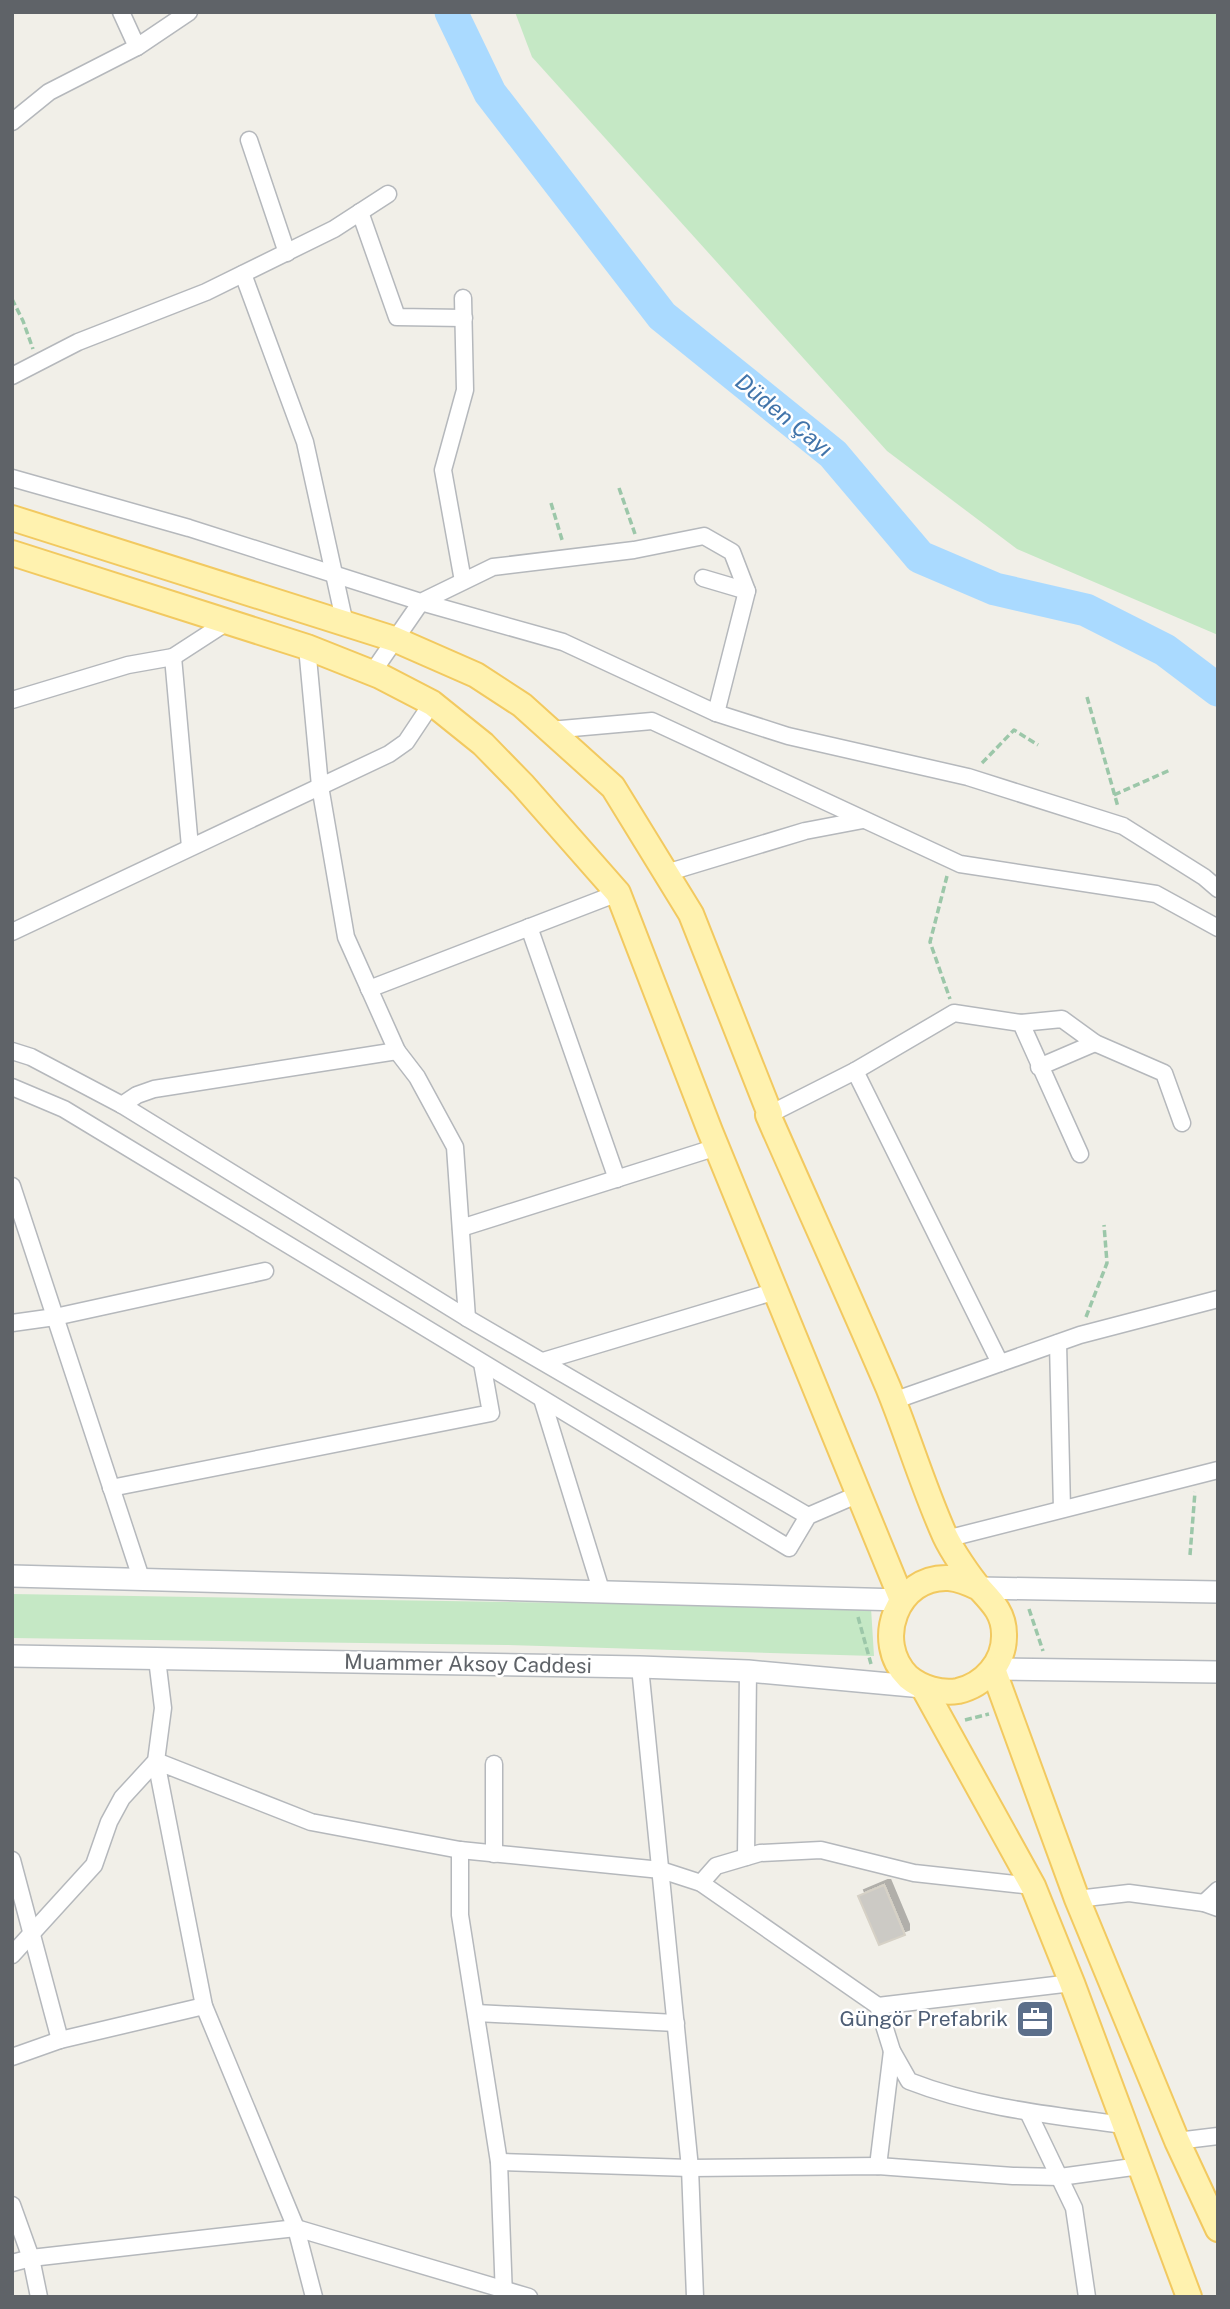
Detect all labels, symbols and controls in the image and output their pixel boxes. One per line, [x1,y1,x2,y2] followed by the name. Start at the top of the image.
[730,367,838,462] water label: Düden Çayı
[344,1649,592,1678] street label: Muammer Aksoy Caddesi
[1014,1998,1056,2040] office icon: Güngör Prefabrik
[839,2006,1008,2031] place label: Güngör Prefabrik

